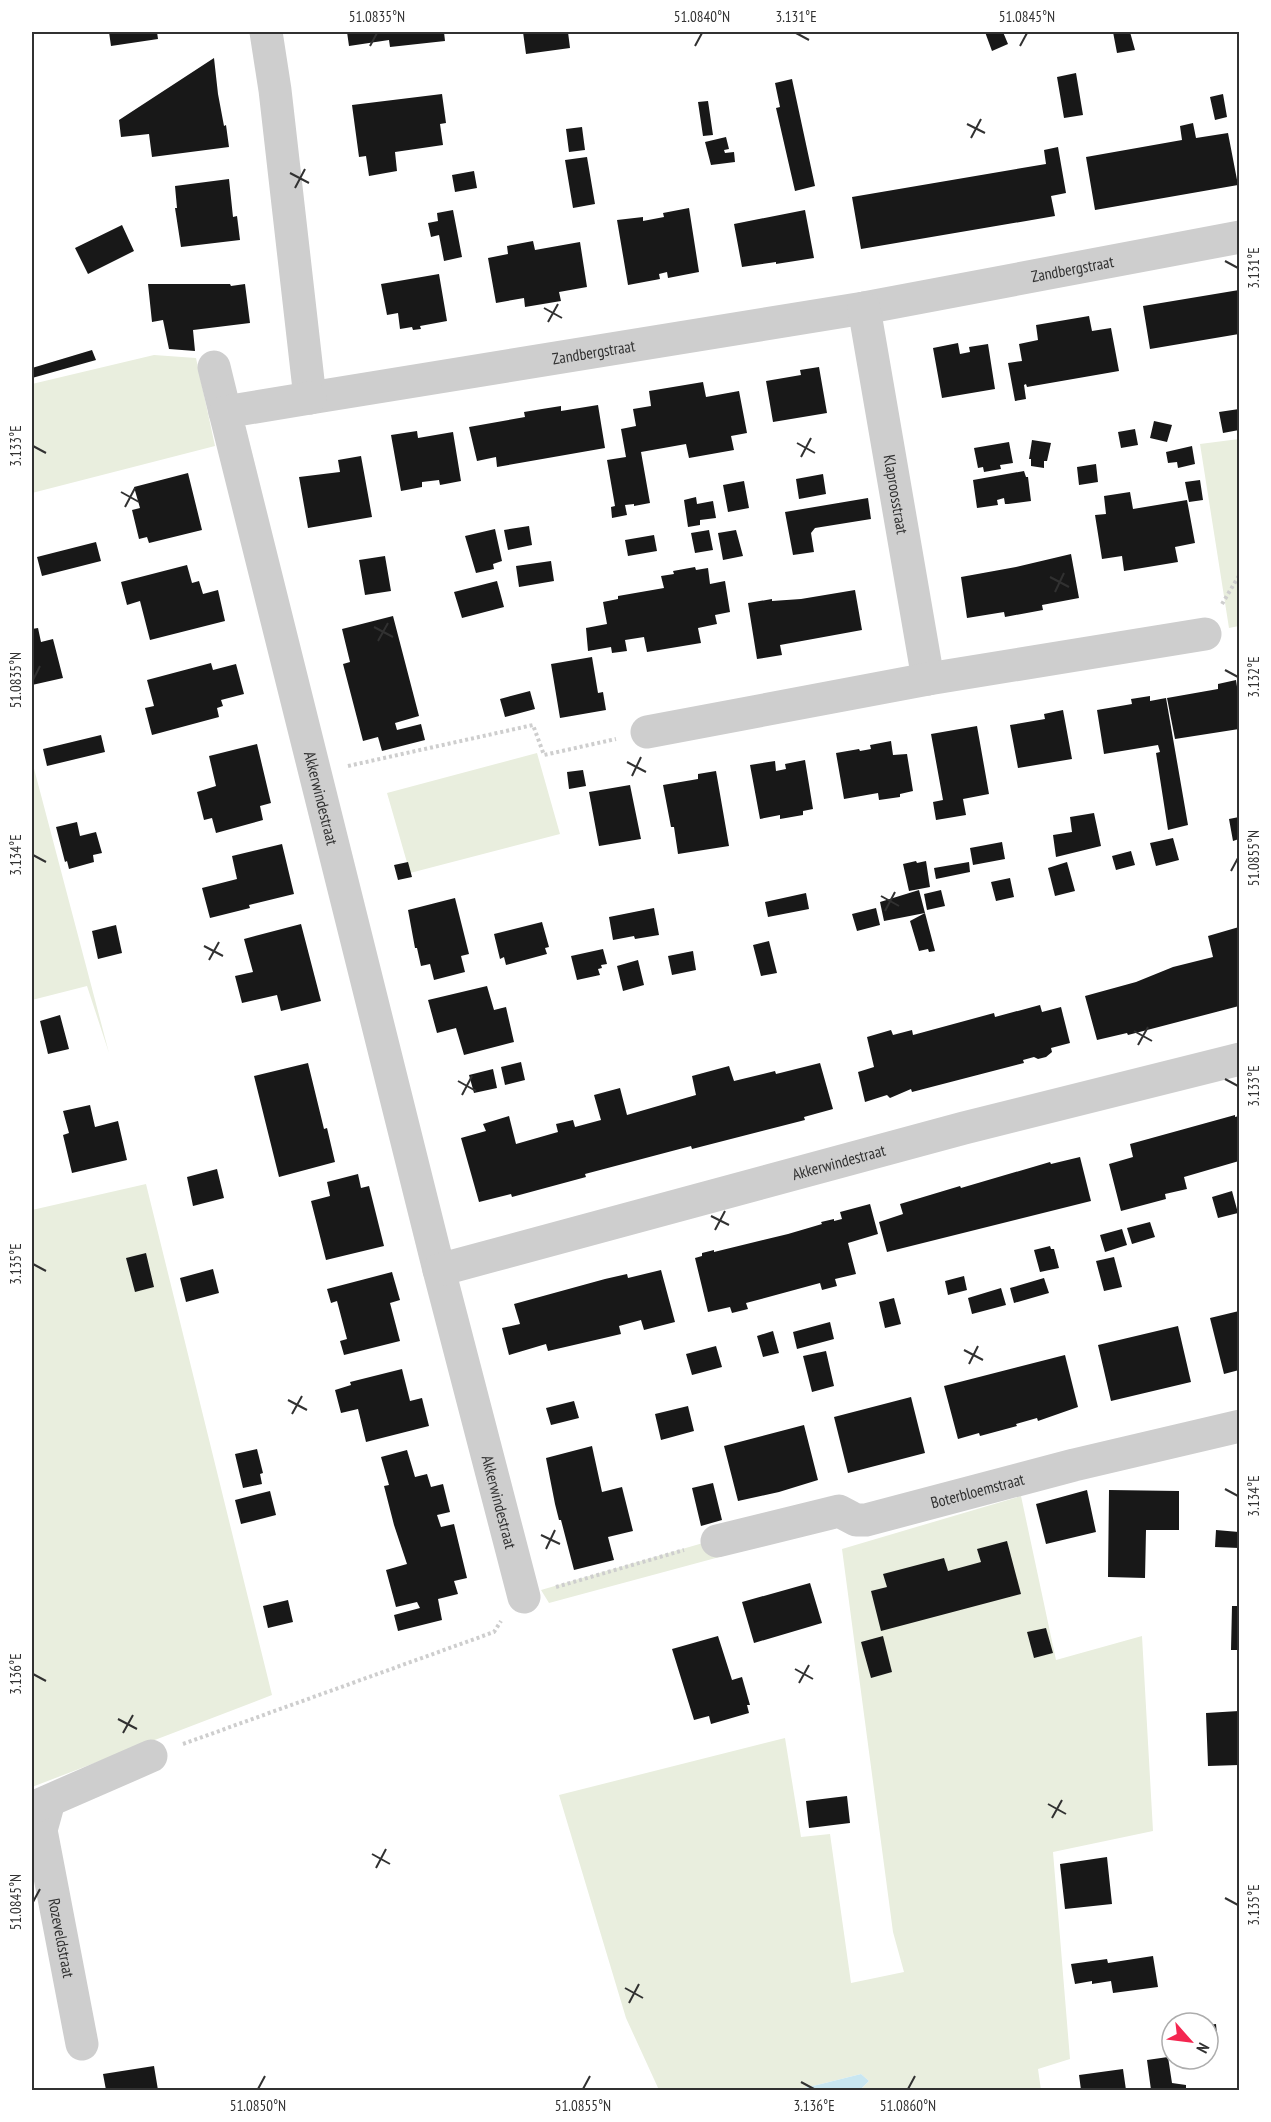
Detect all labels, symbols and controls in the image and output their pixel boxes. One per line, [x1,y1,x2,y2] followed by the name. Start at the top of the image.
[349,7,405,26] text: 51.0835°N
[674,7,730,26] text: 51.0840°N
[775,7,817,26] text: 3.131°E
[999,7,1055,26] text: 51.0845°N
[1244,247,1263,289] text: 3.131°E
[1030,251,1116,286] street label: Zandbergstraat
[551,335,637,368] street label: Zandbergstraat
[6,425,25,467] text: 3.133°E
[879,453,913,536] street label: Klaproosstraat
[6,652,25,708] text: 51.0835°N
[1244,656,1263,698] text: 3.132°E
[300,749,343,848] street label: Akkerwindestraat
[1244,830,1263,886] text: 51.0855°N
[6,834,25,876] text: 3.134°E
[1244,1065,1263,1107] text: 3.133°E
[790,1140,888,1184] street label: Akkerwindestraat
[6,1243,25,1285] text: 3.135°E
[478,1453,521,1551] street label: Akkerwindestraat
[928,1469,1027,1512] street label: Boterbloemstraat
[1244,1475,1263,1517] text: 3.134°E
[6,1653,25,1695] text: 3.136°E
[6,1874,25,1930] text: 51.0845°N
[1244,1884,1263,1926] text: 3.135°E
[44,1896,79,1980] street label: Rozeveldstraat
[1160,2011,1220,2071] north arrow
[1192,2040,1214,2057] text: N
[230,2096,286,2115] text: 51.0850°N
[555,2096,611,2115] text: 51.0855°N
[793,2096,835,2115] text: 3.136°E
[880,2096,936,2115] text: 51.0860°N

